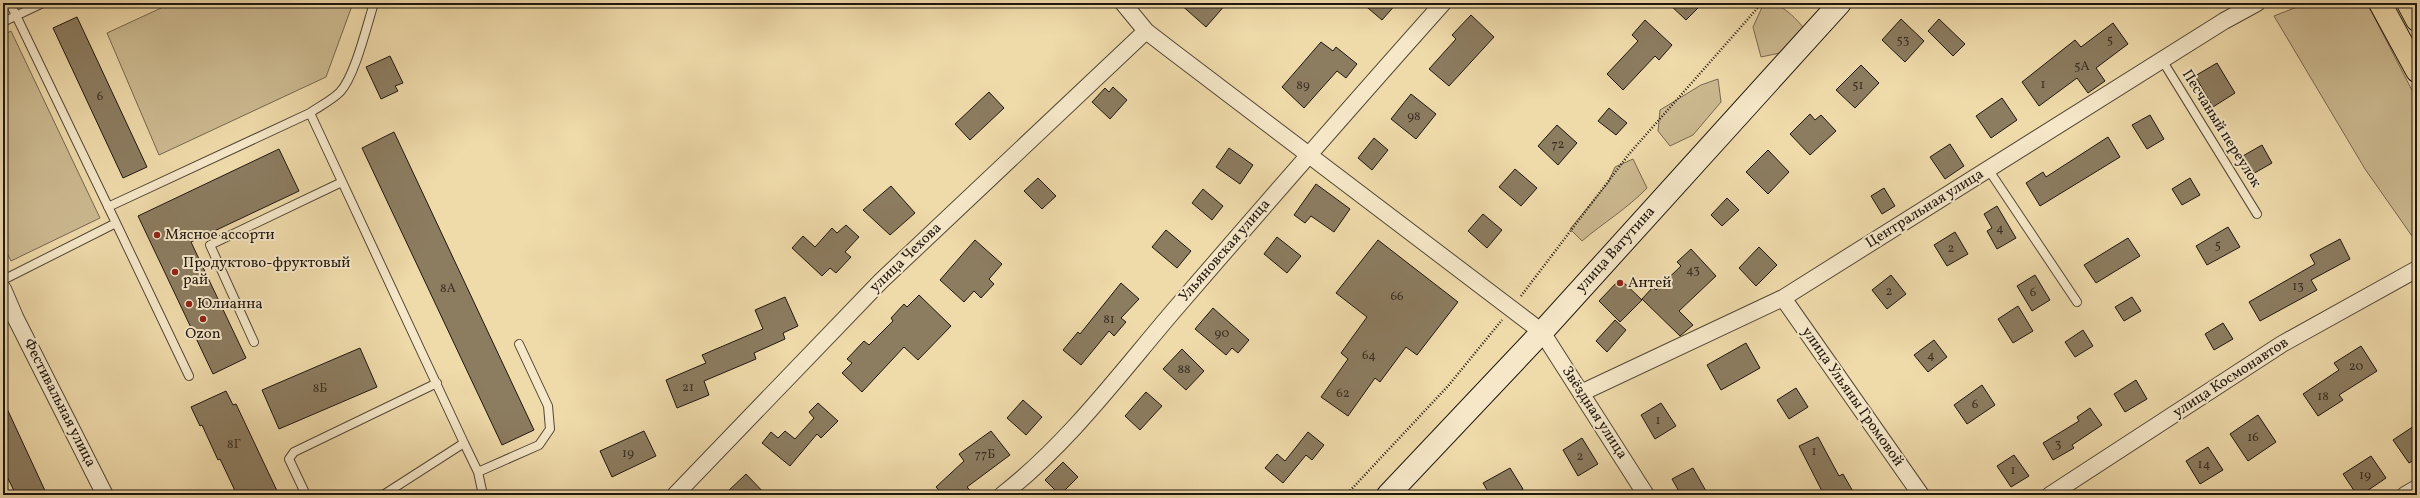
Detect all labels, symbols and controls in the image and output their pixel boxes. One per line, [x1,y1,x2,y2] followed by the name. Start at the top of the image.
[1897,32,1910,50] house number: 53
[2107,32,2113,50] house number: 5
[2074,58,2090,76] house number: 5А
[2176,66,2266,192] street label: Песчаный переулок
[2040,76,2046,94] house number: 1
[1296,77,1310,95] house number: 89
[1852,77,1864,95] house number: 51
[97,88,104,106] house number: 6
[1407,108,1421,126] house number: 98
[1551,136,1565,154] house number: 72
[1862,164,1988,254] street label: Центральная улица
[1174,195,1276,307] street label: Ульяновская улица
[1571,202,1661,298] street label: улица Ватутина
[865,218,947,298] street label: улица Чехова
[1996,220,2004,238] house number: 4
[165,225,275,246] place label: Мясное ассорти
[152,230,162,240] marker: Мясное ассорти
[2215,237,2221,255] house number: 5
[1948,240,1955,258] house number: 2
[183,253,350,291] place label: Продуктово-фруктовый рай
[1686,262,1700,280] house number: 43
[170,267,180,277] marker: Продуктово-фруктовый рай
[1628,273,1671,294] place label: Антей
[1615,278,1625,288] marker: Антей
[2292,278,2304,296] house number: 13
[440,280,456,298] house number: 8А
[1886,283,1893,301] house number: 2
[2030,284,2037,302] house number: 6
[1390,288,1404,306] house number: 66
[197,294,263,315] place label: Юлианна
[184,299,194,309] marker: Юлианна
[1103,311,1115,329] house number: 81
[198,314,208,324] marker: Ozon
[1796,323,1908,471] street label: улица Ульяны Громовой
[185,324,221,345] place label: Ozon
[1215,325,1230,343] house number: 90
[2169,333,2293,423] street label: улица Космонавтов
[17,335,101,471] street label: Фестивальная улица
[1362,347,1376,365] house number: 64
[1927,347,1935,365] house number: 4
[2349,358,2364,376] house number: 20
[1177,361,1191,379] house number: 88
[1556,362,1632,464] street label: Звёздная улица
[682,379,694,397] house number: 21
[313,380,327,398] house number: 8Б
[1336,385,1350,403] house number: 62
[2317,388,2329,406] house number: 18
[1972,396,1979,414] house number: 6
[1655,412,1661,430] house number: 1
[2247,429,2259,447] house number: 16
[227,436,241,454] house number: 8Г
[2055,436,2062,454] house number: 3
[1811,443,1817,461] house number: 1
[622,445,634,463] house number: 19
[975,446,995,464] house number: 77Б
[1577,448,1584,466] house number: 2
[2198,456,2211,474] house number: 14
[2010,462,2016,480] house number: 1
[2359,467,2371,485] house number: 19

